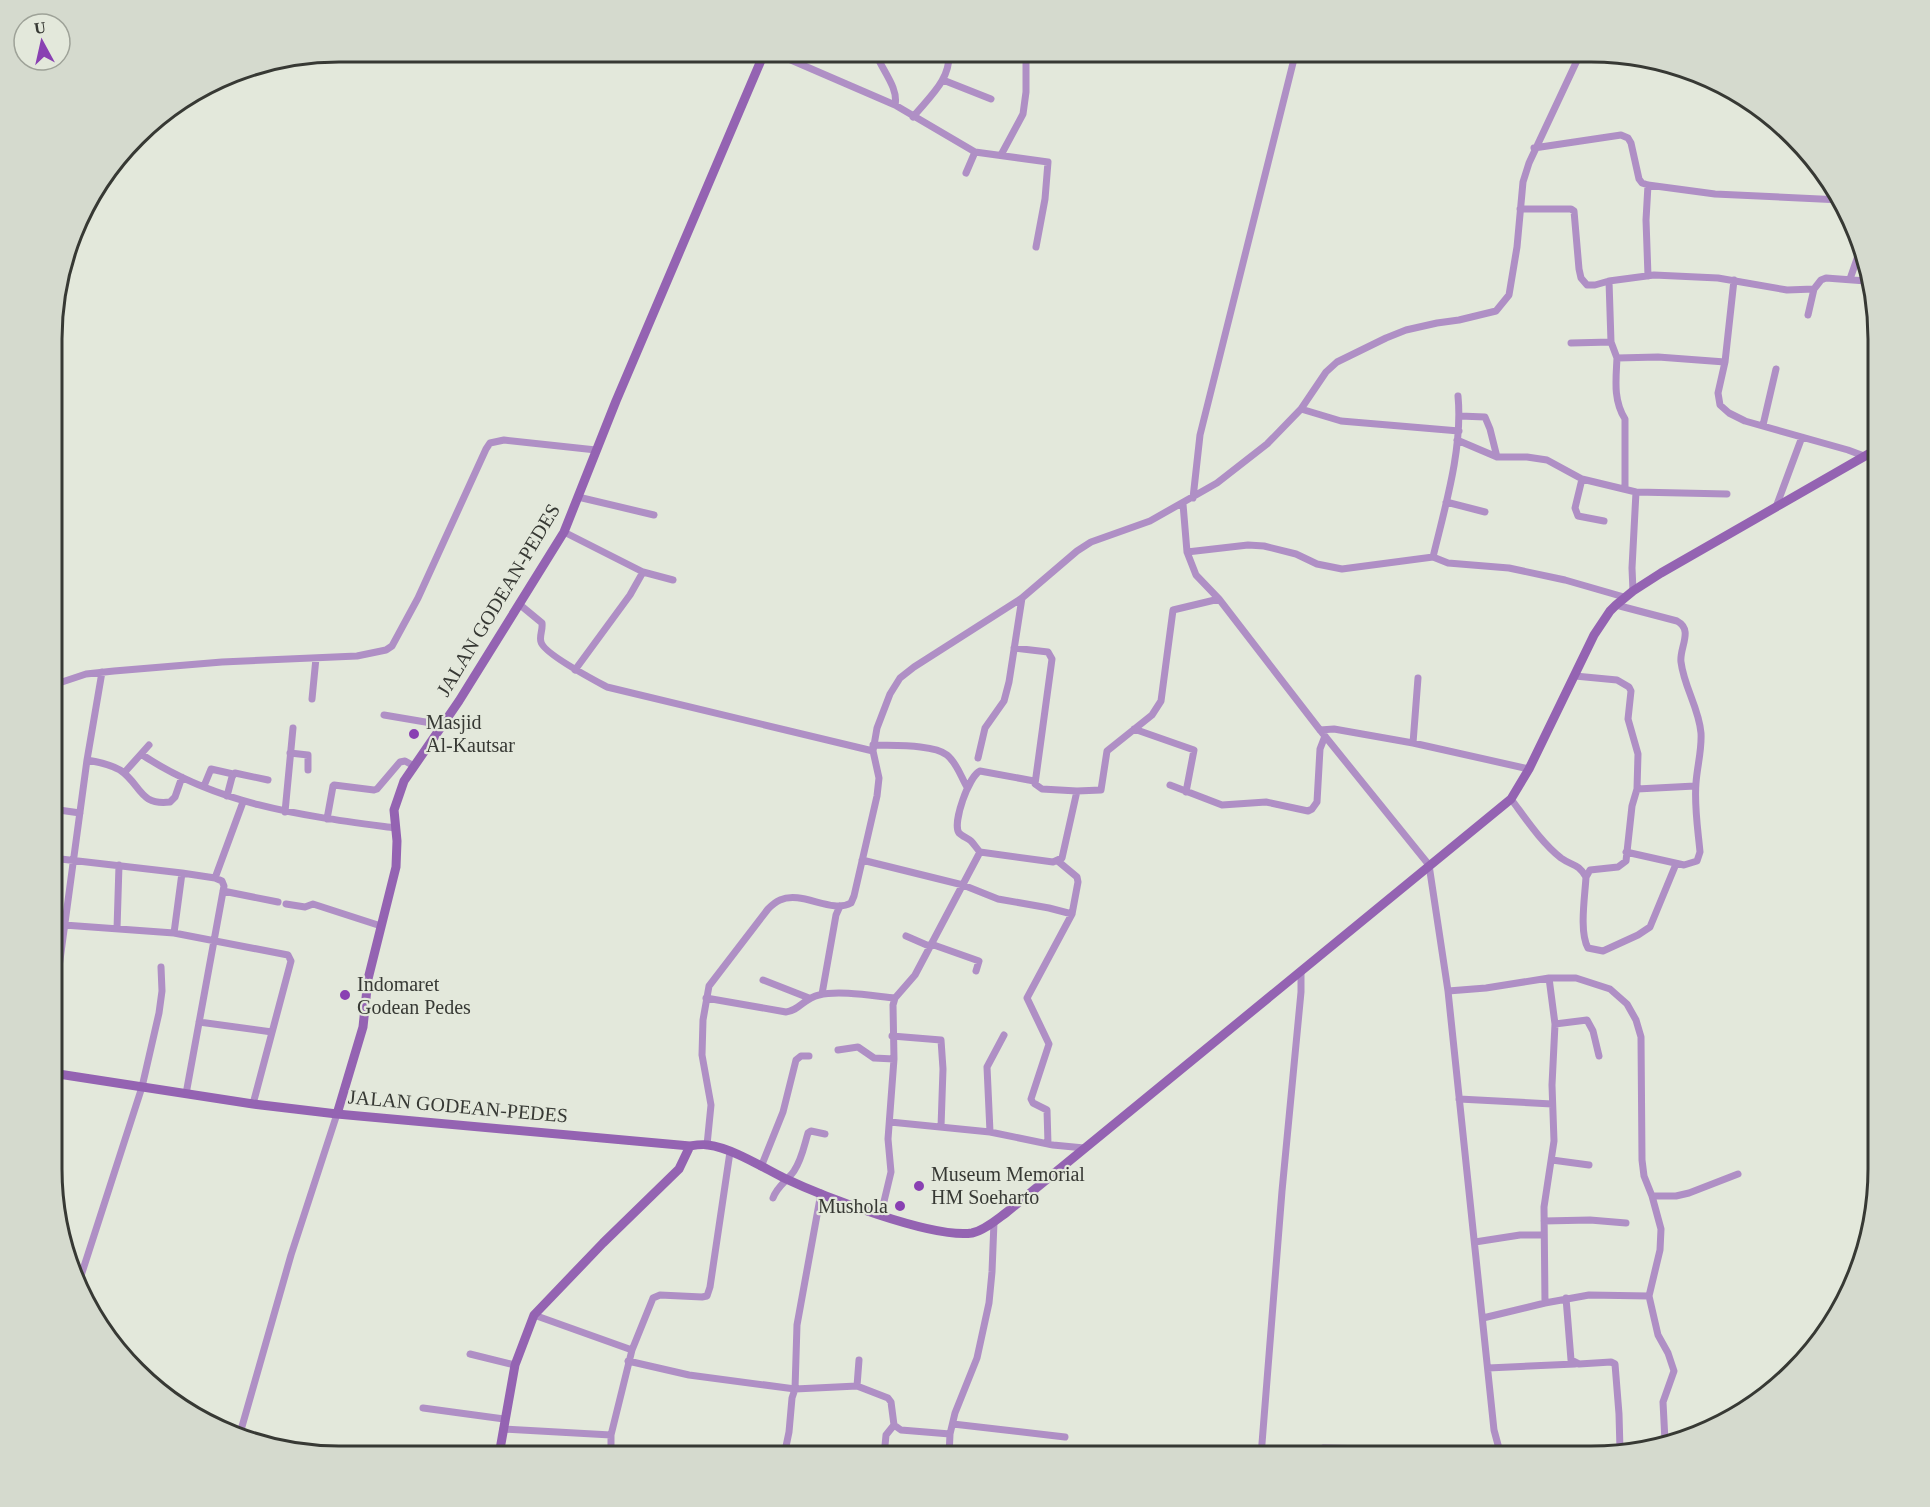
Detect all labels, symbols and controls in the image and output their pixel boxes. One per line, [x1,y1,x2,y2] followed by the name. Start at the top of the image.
[12,12,72,72] north arrow
[33,18,47,37] text: U
[432,500,564,700] street label: JALAN GODEAN-PEDES
[426,711,515,756] place label: Masjid Al-Kautsar
[407,727,421,741] marker: Masjid Al-Kautsar
[357,973,471,1018] place label: Indomaret Godean Pedes
[338,988,352,1002] marker: Indomaret Godean Pedes
[347,1085,569,1127] street label: JALAN GODEAN-PEDES
[931,1163,1085,1208] place label: Museum Memorial HM Soeharto
[912,1179,926,1193] marker: Museum Memorial HM Soeharto
[818,1195,888,1217] place label: Mushola
[893,1199,907,1213] marker: Mushola

